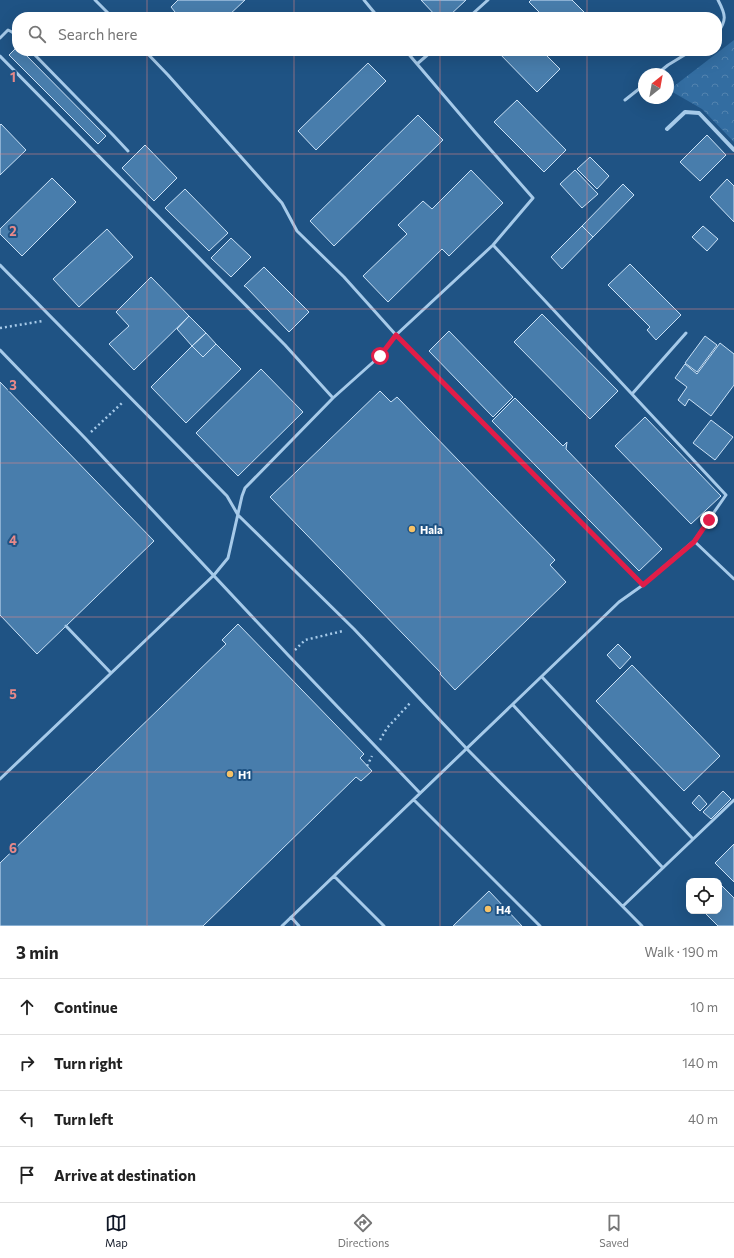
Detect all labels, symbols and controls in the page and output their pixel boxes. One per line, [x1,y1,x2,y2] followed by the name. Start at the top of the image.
[12,12,722,56] search box
[26,23,48,45] icon: search
[58,25,137,43] text: Search here
[638,68,674,104] north arrow
[10,69,16,85] text: 1
[9,223,17,239] text: 2
[371,347,389,365] route start
[9,377,17,393] text: 3
[700,511,718,529] route end
[420,523,443,536] place label: Hala
[407,524,417,534] marker: Hala
[9,532,17,548] text: 4
[9,686,17,702] text: 5
[238,768,251,781] place label: H1
[225,769,235,779] marker: H1
[9,840,17,856] text: 6
[686,878,722,914] map controls
[686,878,722,914] button: locate
[496,903,511,916] place label: H4
[483,904,493,914] marker: H4
[16,942,59,963] text: 3 min
[644,944,718,960] text: Walk · 190 m
[16,996,38,1018] icon: ahead
[54,998,118,1016] text: Continue
[690,999,718,1015] text: 10 m
[16,1052,38,1074] icon: right
[54,1054,123,1072] text: Turn right
[682,1055,718,1071] text: 140 m
[16,1108,38,1130] icon: left
[54,1110,113,1128] text: Turn left
[688,1111,718,1127] text: 40 m
[16,1164,38,1186] icon: arrive
[54,1166,196,1184] text: Arrive at destination
[105,1212,128,1249] tab: Map
[338,1212,389,1249] tab: Directions
[599,1212,629,1249] tab: Saved

